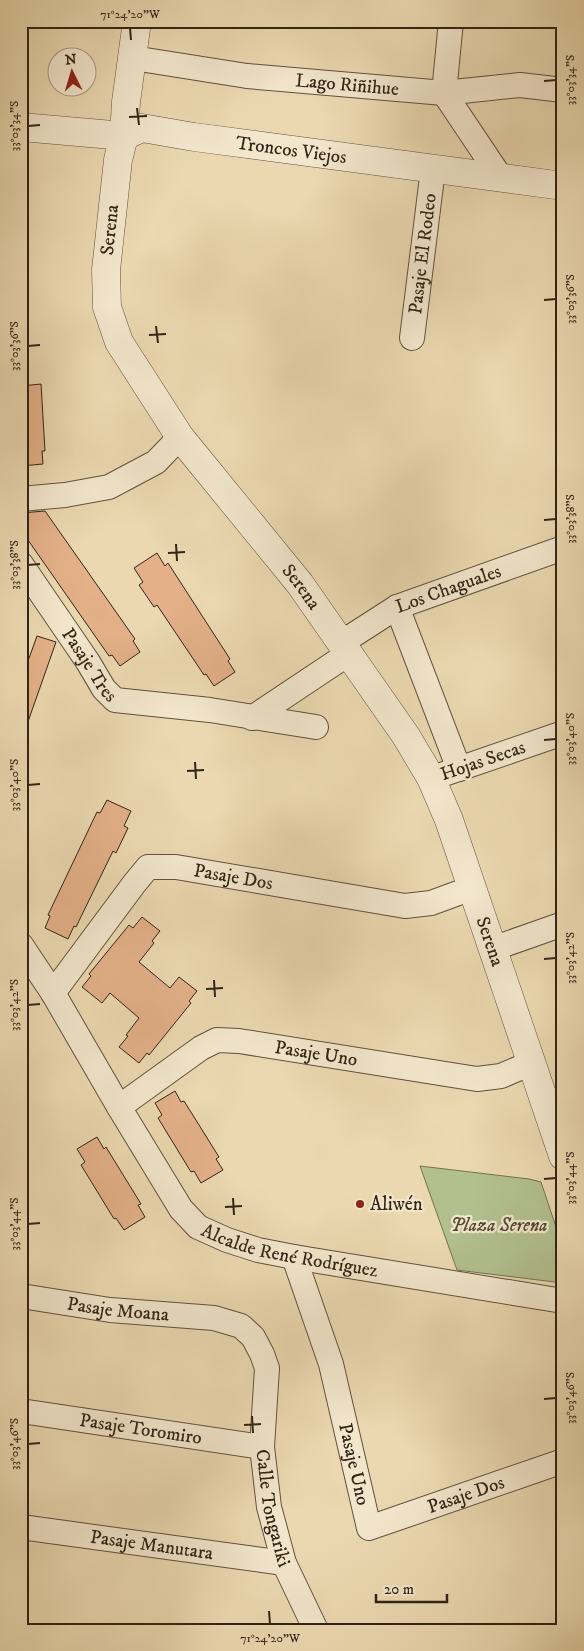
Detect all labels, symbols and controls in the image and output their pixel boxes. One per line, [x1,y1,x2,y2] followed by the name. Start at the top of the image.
[100,7,161,22] text: 71°24'20"W
[48,48,98,98] north arrow
[64,51,78,70] text: N
[563,55,578,105] text: 33°03'34"S
[295,69,400,101] street label: Lago Riñihue
[7,101,22,151] text: 33°03'34"S
[235,131,348,169] street label: Troncos Viejos
[404,192,441,315] street label: Pasaje El Rodeo
[96,204,124,256] street label: Serena
[563,274,578,324] text: 33°03'36"S
[7,321,22,371] text: 33°03'36"S
[563,494,578,544] text: 33°03'38"S
[7,540,22,590] text: 33°03'38"S
[277,559,326,614] street label: Serena
[392,559,504,618] street label: Los Chaguales
[57,624,122,707] street label: Pasaje Tres
[563,713,578,765] text: 33°03'40"S
[437,736,529,786] street label: Hojas Secas
[7,759,22,811] text: 33°03'40"S
[192,859,275,895] street label: Pasaje Dos
[471,914,509,969] street label: Serena
[563,932,578,984] text: 33°03'42"S
[7,979,22,1031] text: 33°03'42"S
[273,1035,359,1071] street label: Pasaje Uno
[563,1152,578,1204] text: 33°03'44"S
[370,1193,423,1216] place label: Aliwén
[7,1198,22,1250] text: 33°03'44"S
[354,1198,366,1210] marker: Aliwén
[450,1214,548,1237] park label: Plaza Serena
[198,1218,380,1282] street label: Alcalde René Rodríguez
[65,1292,170,1326] street label: Pasaje Moana
[563,1372,578,1424] text: 33°03'46"S
[78,1408,203,1449] street label: Pasaje Toromiro
[7,1418,22,1470] text: 33°03'46"S
[334,1421,375,1507] street label: Pasaje Uno
[251,1448,296,1571] street label: Calle Tongariki
[424,1471,507,1518] street label: Pasaje Dos
[89,1525,215,1565] street label: Pasaje Manutara
[376,1571,448,1603] scale bar
[384,1580,414,1599] text: 20 m
[240,1631,301,1646] text: 71°24'20"W

